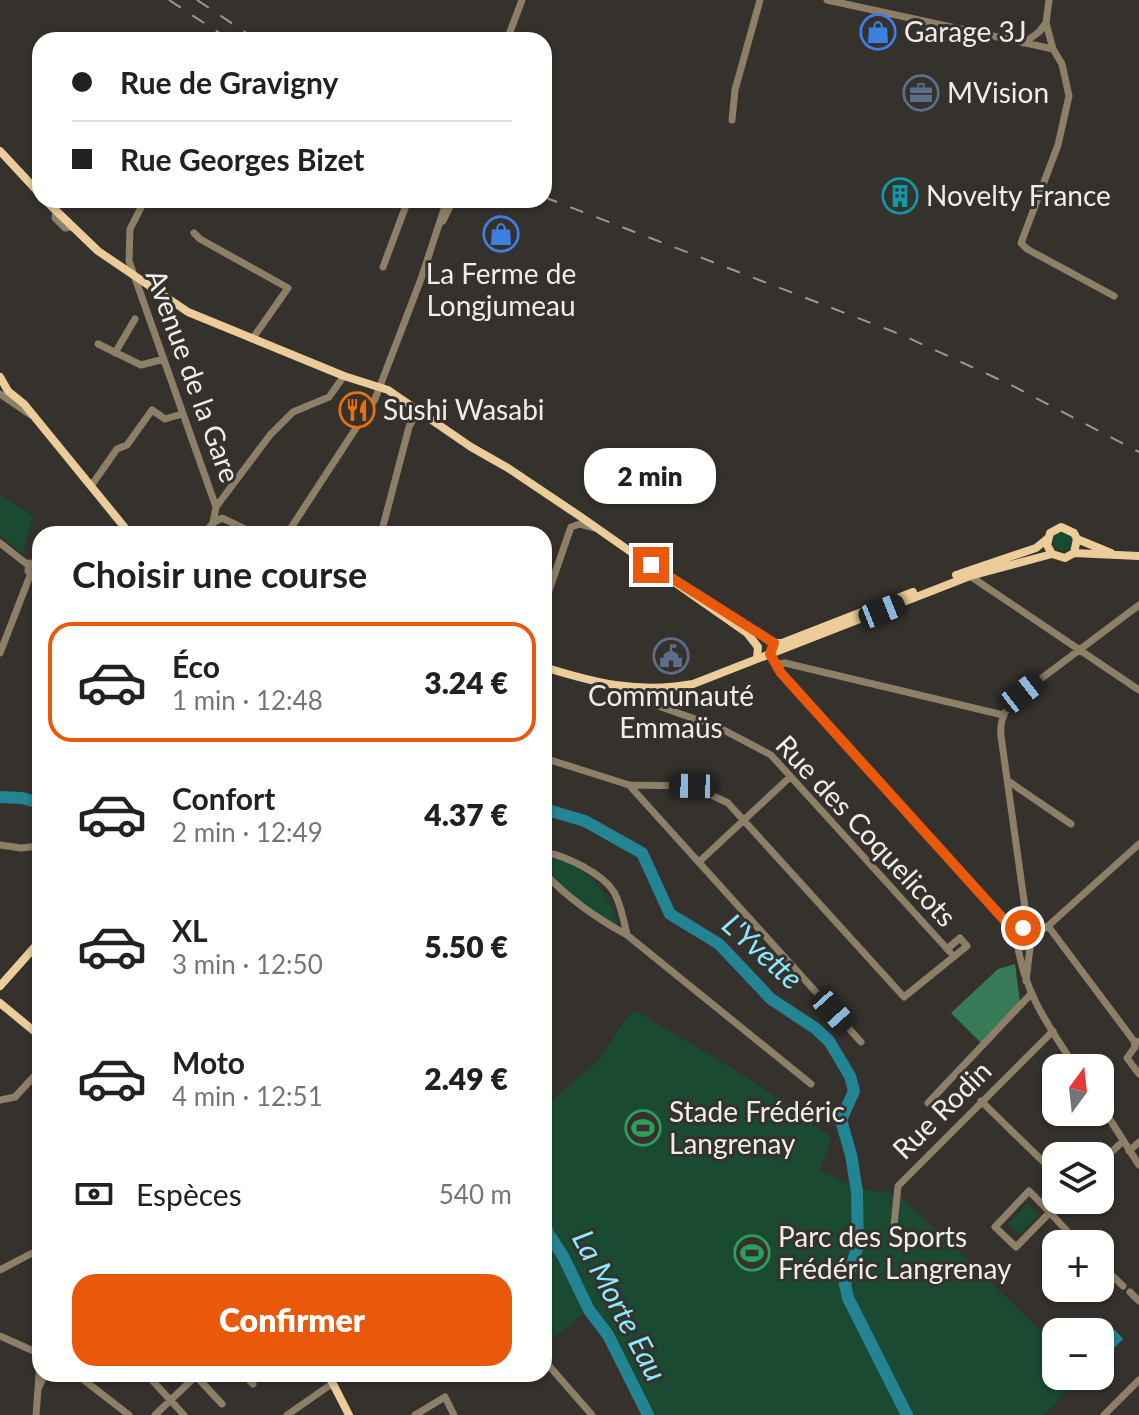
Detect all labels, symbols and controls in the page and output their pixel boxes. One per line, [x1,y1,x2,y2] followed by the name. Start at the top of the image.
[859,13,897,51] shop icon: Garage 3J
[904,14,1027,48] place label: Garage 3J
[120,64,338,100] text: Rue de Gravigny
[902,74,940,112] office icon: MVision
[947,75,1049,109] place label: MVision
[120,141,365,177] text: Rue Georges Bizet
[881,177,919,215] building icon: Novelty France
[926,178,1111,212] place label: Novelty France
[482,215,520,253] shop icon: La Ferme de Longjumeau
[426,256,576,322] place label: La Ferme de Longjumeau
[140,265,248,487] street label: Avenue de la Gare
[338,391,376,429] restaurant icon: Sushi Wasabi
[383,392,545,426] place label: Sushi Wasabi
[585,449,717,505] callout: 2 min
[618,460,682,492] text: 2 min
[633,547,669,583] route end
[72,552,367,596] text: Choisir une course
[855,591,909,631] car
[652,637,690,675] public building icon: Communauté Emmaüs
[76,646,148,718] icon: car
[172,648,220,684] text: Éco
[424,664,508,700] text: 3.24 €
[996,669,1048,717] car
[588,678,754,744] place label: Communauté Emmaüs
[172,684,323,716] text: 1 min · 12:48
[769,728,964,933] street label: Rue des Coquelicots
[669,774,717,798] car
[76,778,148,850] icon: car
[172,780,275,816] text: Confort
[424,796,508,832] text: 4.37 €
[172,816,323,848] text: 2 min · 12:49
[716,905,811,996] water label: L'Yvette
[76,910,148,982] icon: car
[1005,910,1041,946] route start
[172,912,208,948] text: XL
[424,928,508,964] text: 5.50 €
[172,948,323,980] text: 3 min · 12:50
[808,985,858,1037] car
[76,1042,148,1114] icon: car
[172,1044,245,1080] text: Moto
[885,1053,998,1166] street label: Rue Rodin
[1042,1054,1114,1126] north arrow
[1042,1054,1114,1390] map controls
[424,1060,508,1096] text: 2.49 €
[172,1080,323,1112] text: 4 min · 12:51
[669,1094,845,1160] place label: Stade Frédéric Langrenay
[624,1109,662,1147] sports icon: Stade Frédéric Langrenay
[1042,1142,1114,1214] button: layers
[72,1172,116,1216] icon: cash
[136,1176,242,1212] text: Espèces
[439,1178,512,1210] text: 540 m
[778,1219,1012,1285] place label: Parc des Sports Frédéric Langrenay
[566,1223,676,1387] water label: La Morte Eau
[1042,1230,1114,1302] button: +
[733,1234,771,1272] sports icon: Parc des Sports Frédéric Langrenay
[72,1274,512,1366] button: Confirmer
[1042,1318,1114,1390] button: −

